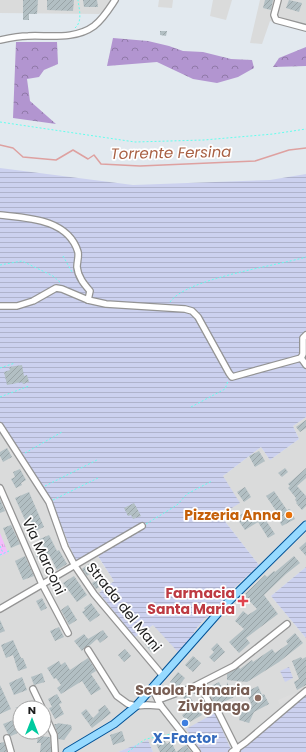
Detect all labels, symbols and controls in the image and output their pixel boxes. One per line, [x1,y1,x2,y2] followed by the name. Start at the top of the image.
[110,141,232,164] water label: Torrente Fersina
[184,505,281,525] place label: Pizzeria Anna
[284,510,294,520] marker: Pizzeria Anna
[17,514,71,598] street label: Via Marconi
[82,558,166,656] street label: Strada del Mani
[147,583,235,619] place label: Farmacia Santa Maria
[238,596,248,606] marker: Farmacia Santa Maria
[135,680,250,716] place label: Scuola Primaria Zivignago
[253,693,263,703] marker: Scuola Primaria Zivignago
[12,700,52,740] north arrow
[28,702,36,718] text: N
[180,718,190,728] marker: X-Factor
[153,728,217,748] place label: X-Factor

